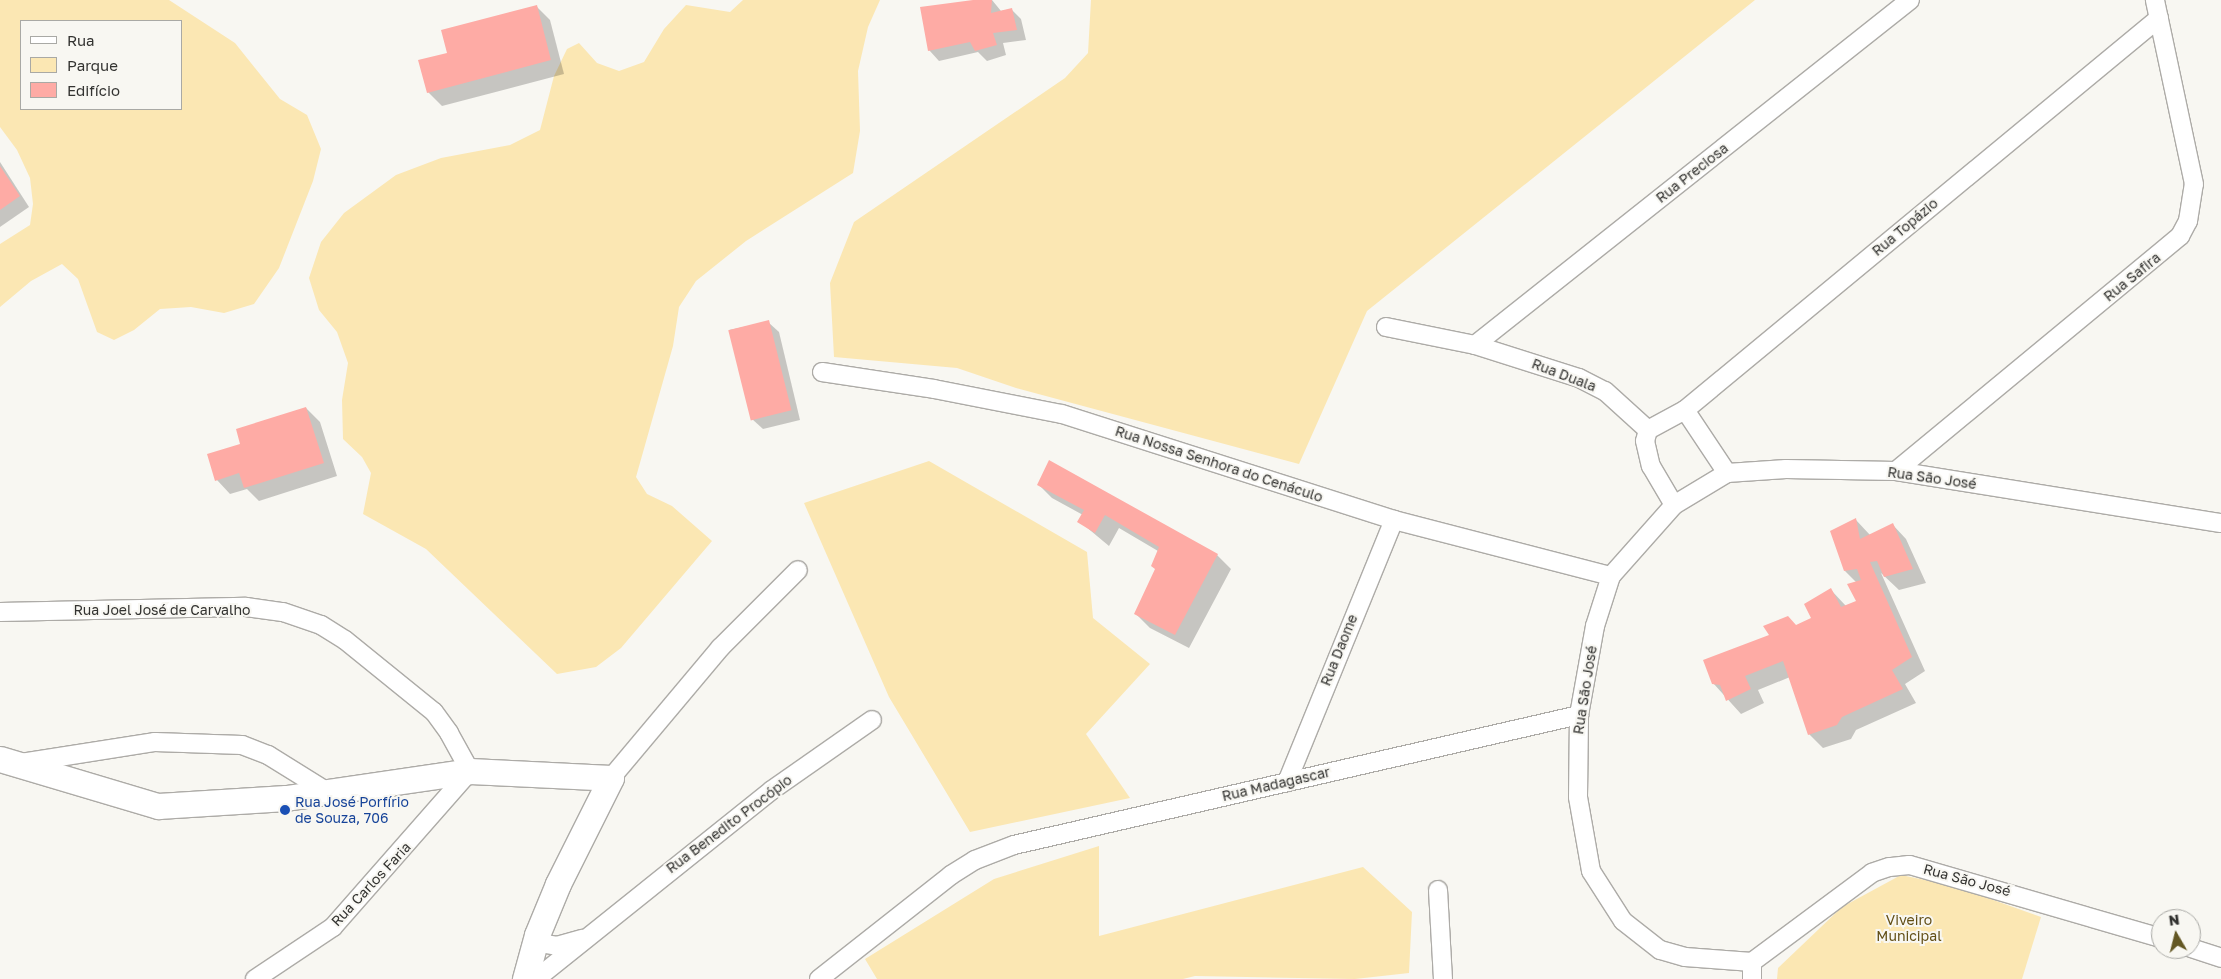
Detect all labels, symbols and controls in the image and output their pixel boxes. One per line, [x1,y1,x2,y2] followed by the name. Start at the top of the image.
[20,20,182,110] legend
[67,31,94,49] text: Rua
[67,56,118,74] text: Parque
[67,81,120,99] text: Edifício
[1653,140,1731,206] street label: Rua Preciosa
[1869,195,1941,259] street label: Rua Topázio
[2100,249,2164,305] street label: Rua Safira
[1529,355,1599,395] street label: Rua Duala
[1113,422,1325,506] street label: Rua Nossa Senhora do Cenáculo
[1886,463,1978,493] street label: Rua São José
[74,602,250,618] street label: Rua Joel José de Carvalho
[1317,612,1361,688] street label: Rua Daome
[1570,644,1600,736] street label: Rua São José
[1220,763,1332,805] street label: Rua Madagascar
[663,771,795,877] street label: Rua Benedito Procópio
[295,794,409,826] place label: Rua José Porfírio de Souza, 706
[279,804,291,816] marker: Rua José Porfírio de Souza, 706
[328,839,414,929] street label: Rua Carlos Faria
[1922,860,2012,900] street label: Rua São José
[2151,909,2201,959] north arrow
[2168,910,2180,929] text: N
[1876,912,1942,944] park label: Viveiro Municipal

